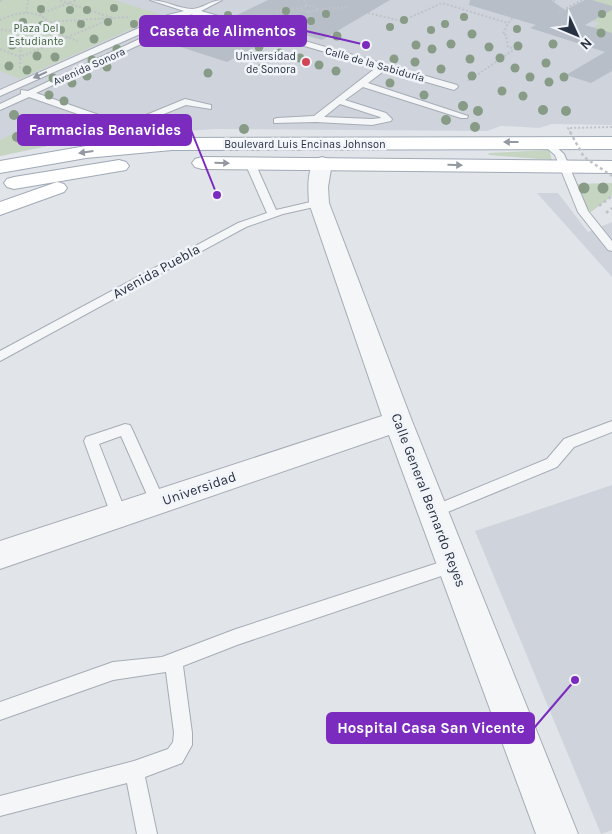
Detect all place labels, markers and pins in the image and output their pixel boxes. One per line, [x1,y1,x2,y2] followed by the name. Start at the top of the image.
[140,16,306,46] callout: Caseta de Alimentos
[236,50,296,76] place label: Universidad de Sonora
[300,56,312,68] marker: Universidad de Sonora
[18,115,191,145] callout: Farmacias Benavides
[327,713,534,743] callout: Hospital Casa San Vicente

